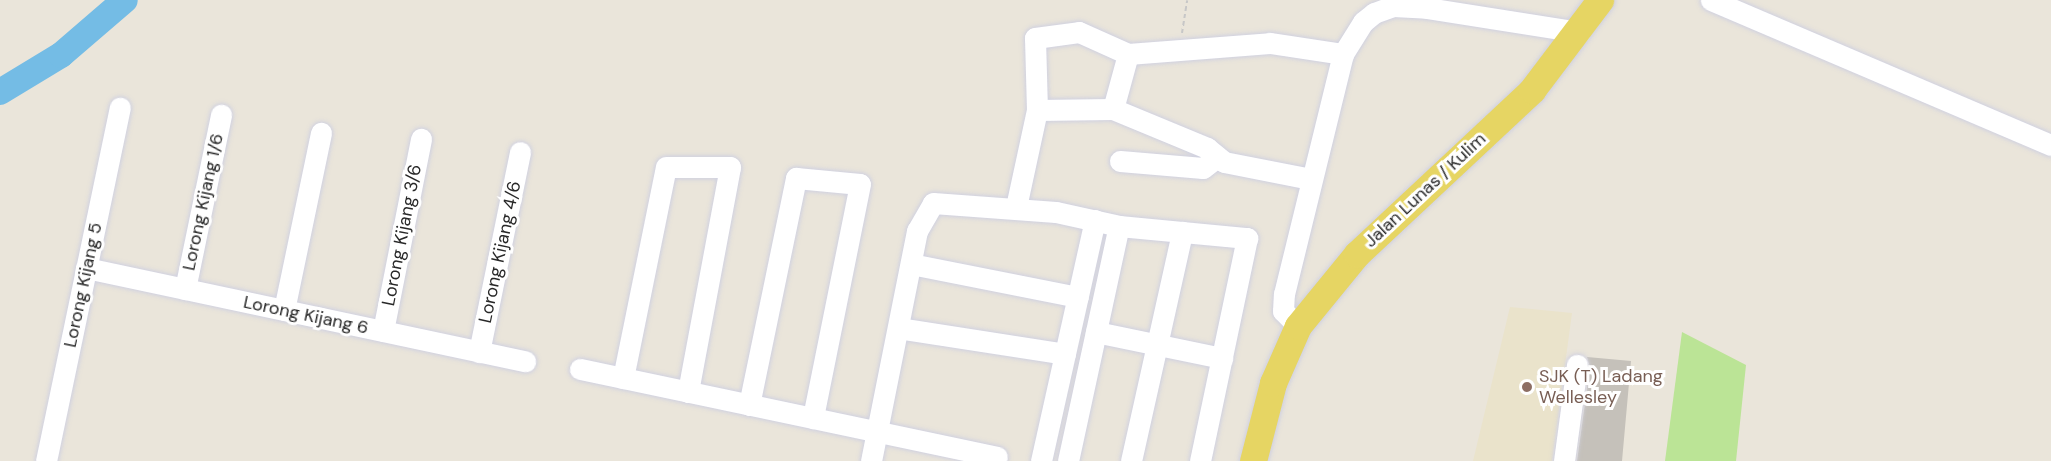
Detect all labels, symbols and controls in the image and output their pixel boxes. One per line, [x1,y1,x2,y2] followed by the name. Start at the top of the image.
[1360,128,1490,252] street label: Jalan Lunas / Kulim
[178,132,228,272] street label: Lorong Kijang 1/6
[378,162,426,308] street label: Lorong Kijang 3/6
[474,179,526,325] street label: Lorong Kijang 4/6
[59,221,107,349] street label: Lorong Kijang 5
[241,291,371,339] street label: Lorong Kijang 6
[1539,366,1663,409] place label: SJK (T) Ladang Wellesley
[1520,380,1534,394] marker: SJK (T) Ladang Wellesley

